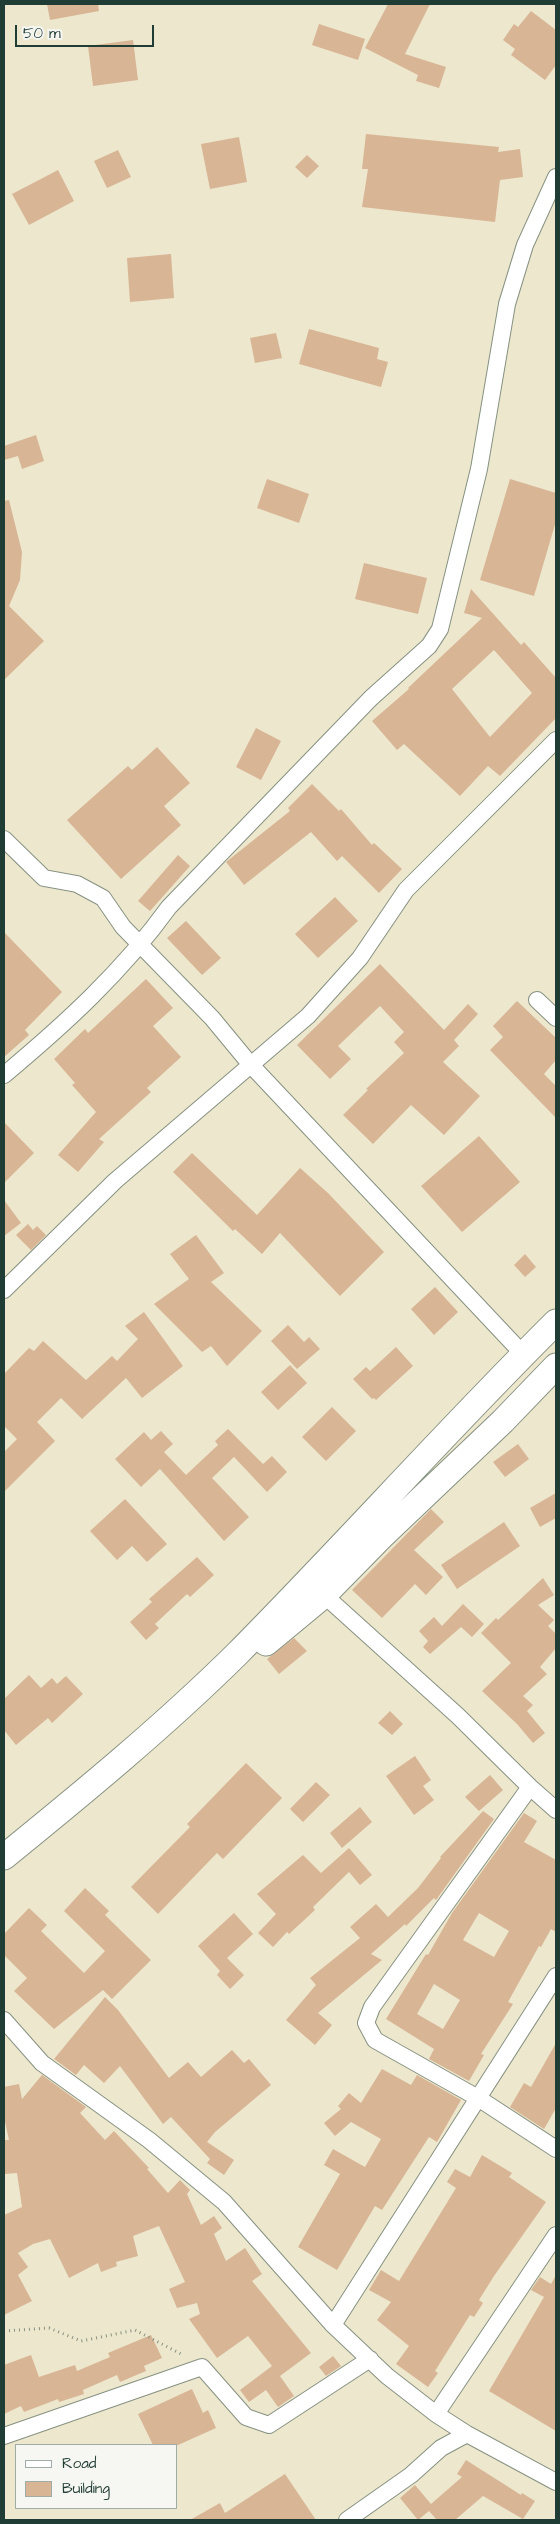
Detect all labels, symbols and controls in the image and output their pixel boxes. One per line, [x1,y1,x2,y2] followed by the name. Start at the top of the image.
[18,15,156,47] scale bar
[23,23,61,44] text: 50 m
[15,2444,178,2509] legend
[62,2453,96,2474] text: Road
[62,2478,110,2499] text: Building

